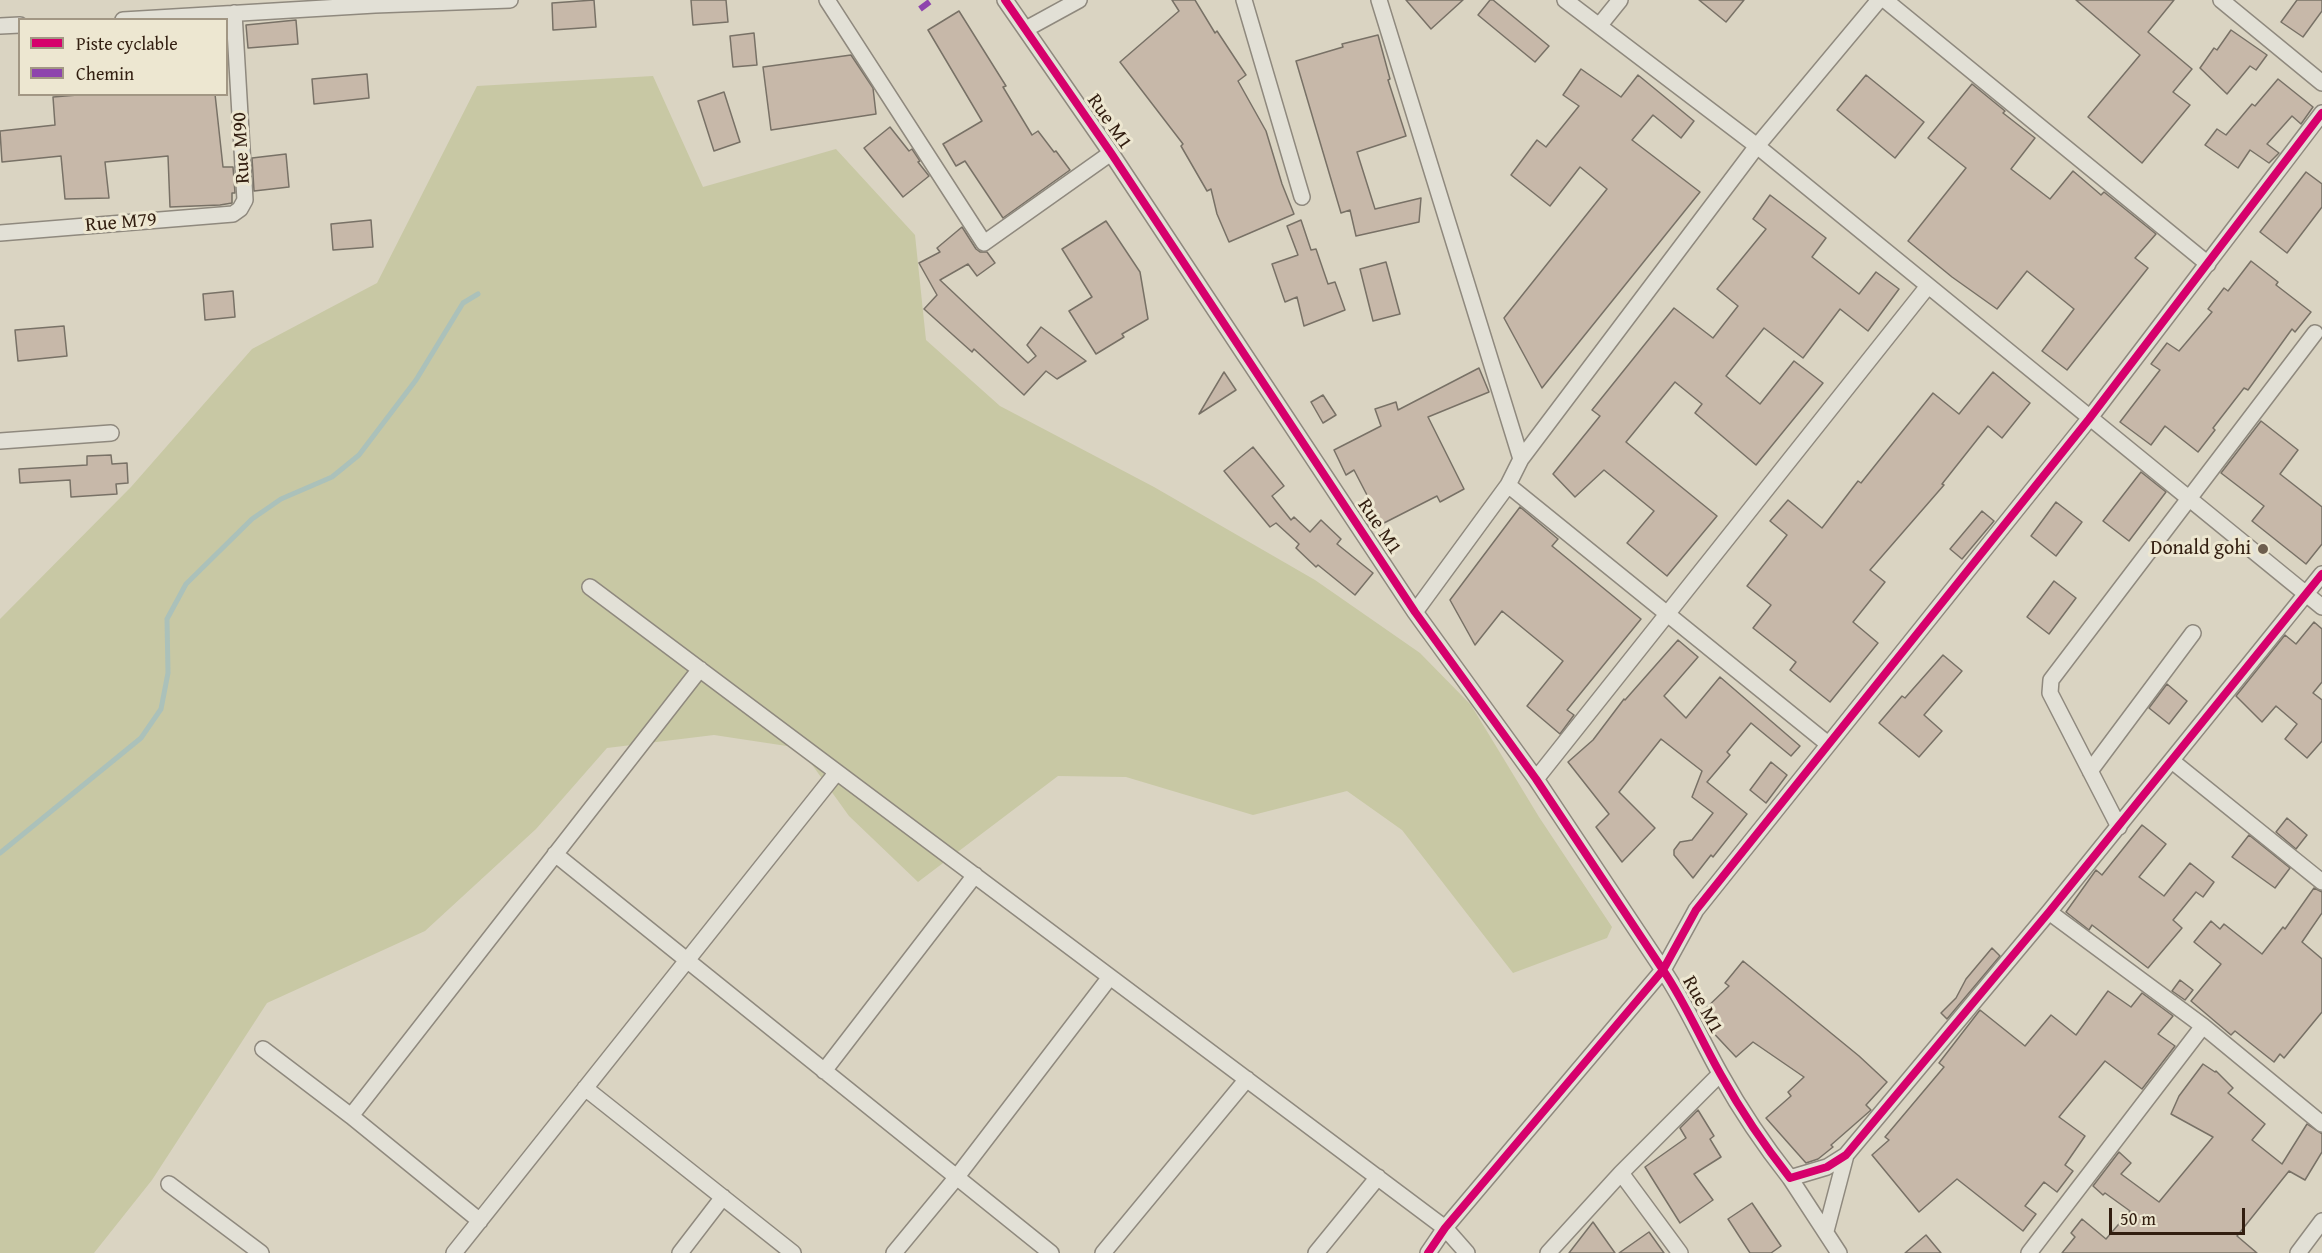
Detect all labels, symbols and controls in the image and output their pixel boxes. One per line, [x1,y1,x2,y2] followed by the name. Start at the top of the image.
[18,18,228,96] legend
[76,30,178,57] text: Piste cyclable
[76,60,134,87] text: Chemin
[1081,90,1137,154] street label: Rue M1
[228,112,256,184] street label: Rue M90
[84,208,158,238] street label: Rue M79
[1352,495,1406,559] street label: Rue M1
[2150,537,2251,561] place label: Donald gohi
[2256,542,2270,556] marker: Donald gohi
[1676,972,1728,1038] street label: Rue M1
[2112,1196,2248,1234] scale bar
[2120,1205,2156,1232] text: 50 m

